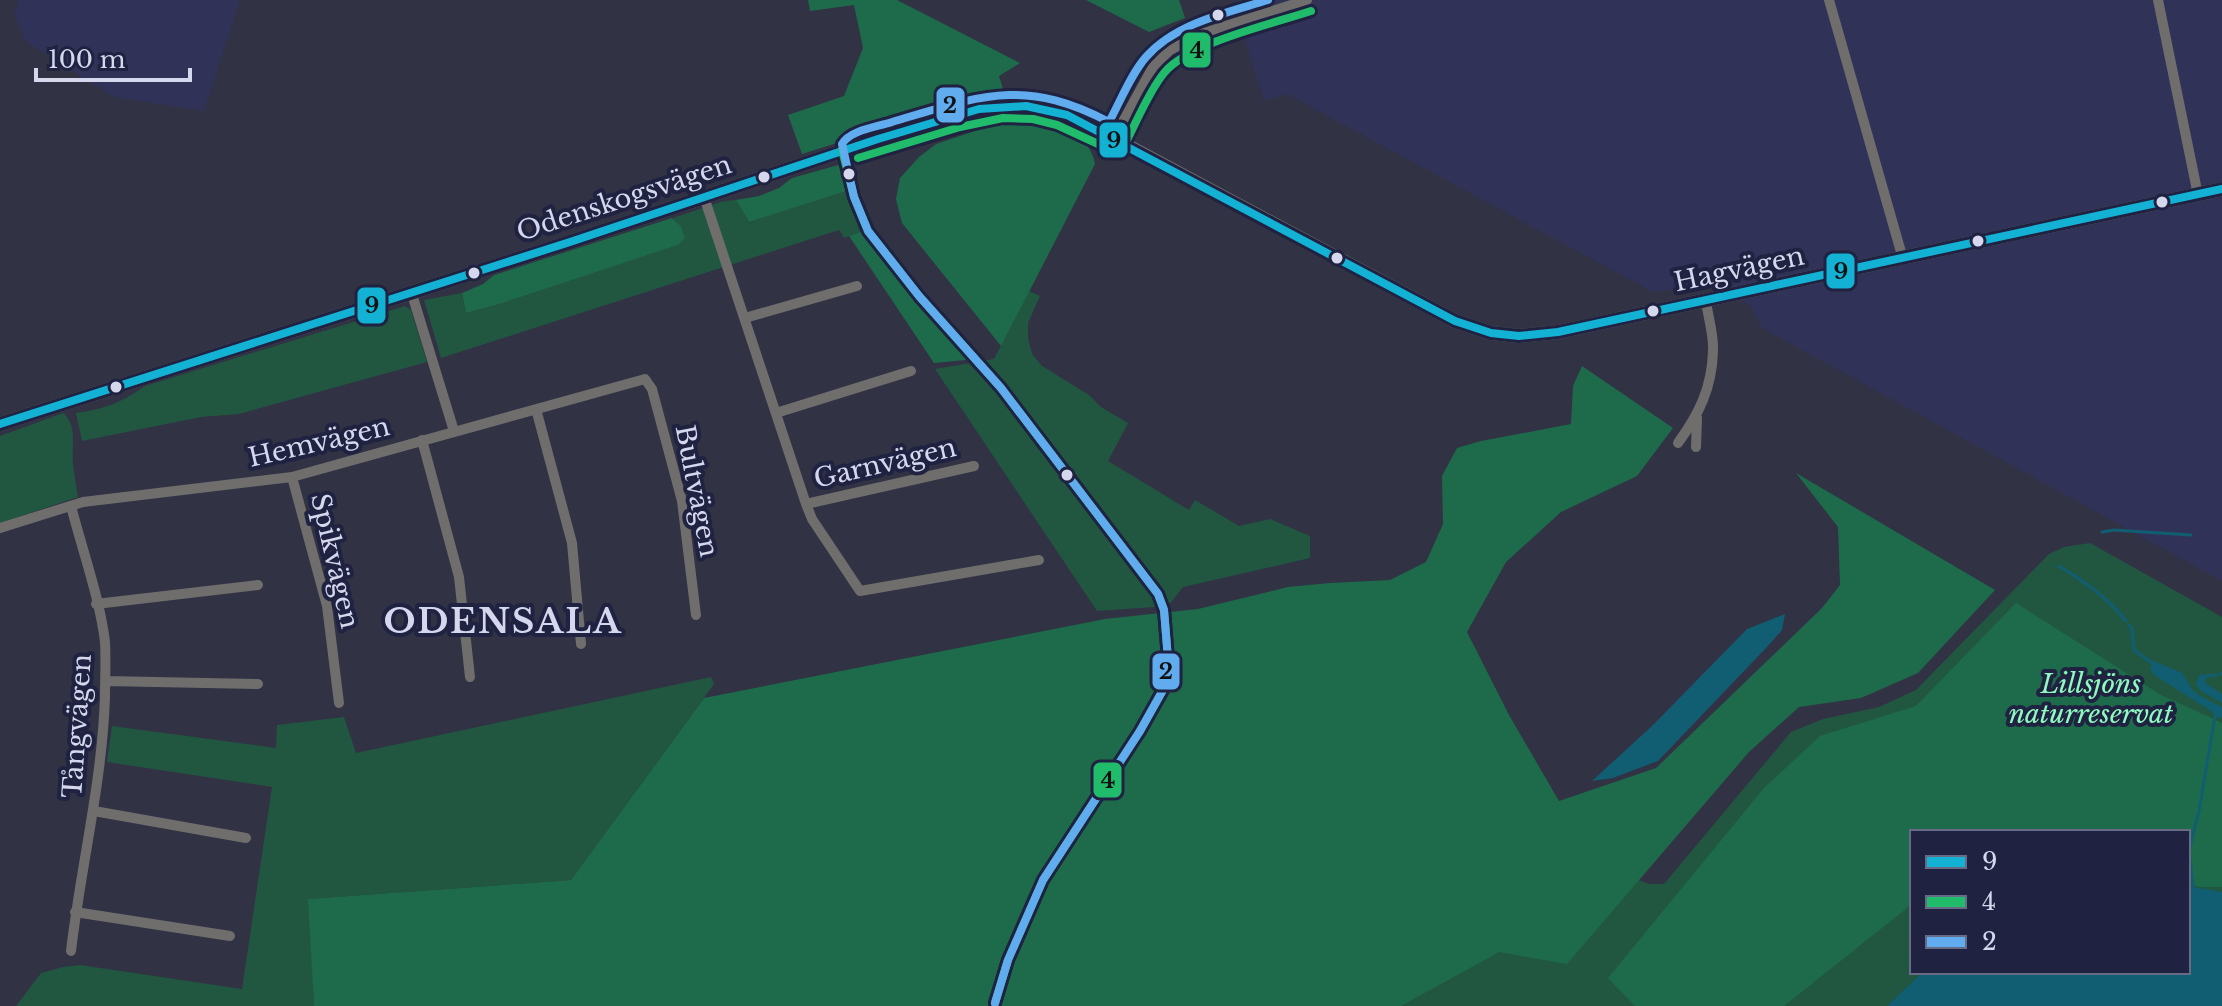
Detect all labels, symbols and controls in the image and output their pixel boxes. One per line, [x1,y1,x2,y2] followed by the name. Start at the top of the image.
[1210,7,1226,23] unlabelled marker
[1181,31,1212,69] line badge: 4
[36,32,190,82] scale bar
[1190,37,1204,64] text: 4
[48,45,126,74] text: 100 m
[935,86,966,124] line badge: 2
[943,92,957,119] text: 2
[1098,121,1129,159] line badge: 9
[1107,127,1121,154] text: 9
[512,148,736,248] street label: Odenskogsvägen
[841,166,857,182] unlabelled marker
[756,169,772,185] unlabelled marker
[2154,194,2170,210] unlabelled marker
[1970,233,1986,249] unlabelled marker
[1671,240,1807,298] street label: Hagvägen
[1329,250,1345,266] unlabelled marker
[1825,252,1856,290] line badge: 9
[1834,258,1848,285] text: 9
[466,265,482,281] unlabelled marker
[356,286,387,325] line badge: 9
[365,292,379,319] text: 9
[1645,303,1661,319] unlabelled marker
[108,379,124,395] unlabelled marker
[245,410,393,474] street label: Hemvägen
[669,422,725,560] street label: Bultvägen
[811,431,959,495] street label: Garnvägen
[1059,467,1075,483] unlabelled marker
[304,490,366,632] street label: Spikvägen
[384,600,622,642] district label: ODENSALA
[1151,652,1181,691] line badge: 2
[56,653,98,799] street label: Tångvägen
[1159,658,1173,685] text: 2
[2009,668,2174,730] park label: Lillsjöns naturreservat
[1092,761,1123,799] line badge: 4
[1101,767,1115,794] text: 4
[1910,830,2190,974] legend
[1982,847,1997,876] text: 9
[1982,887,1996,916] text: 4
[1982,927,1997,956] text: 2

